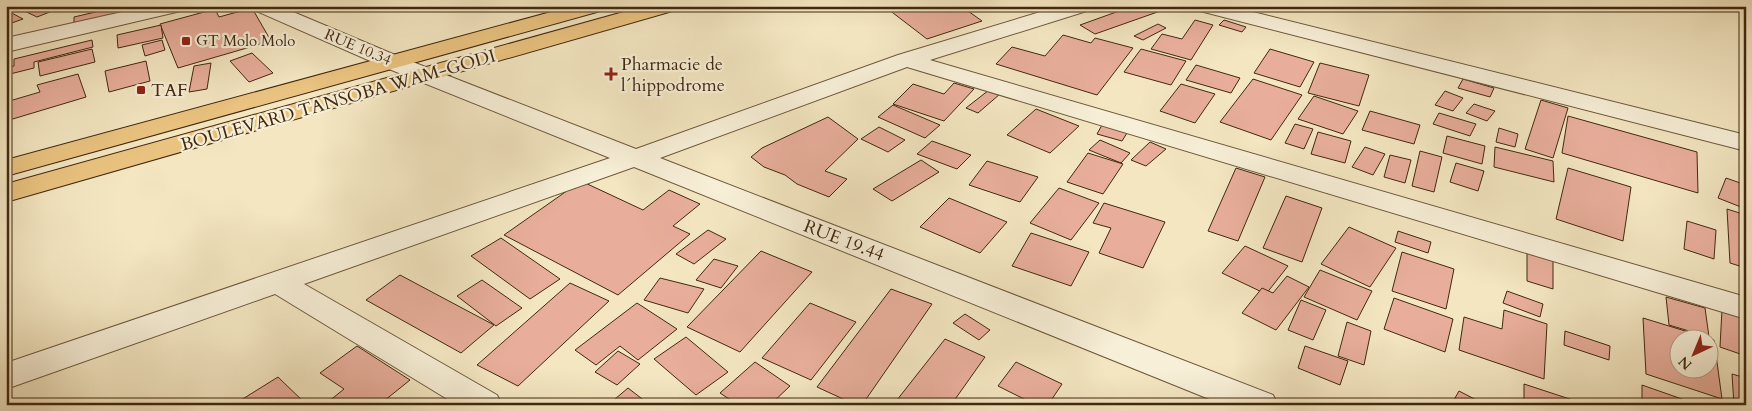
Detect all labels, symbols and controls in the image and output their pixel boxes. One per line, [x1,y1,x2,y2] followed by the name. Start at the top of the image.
[322,24,395,70] street label: RUE 10.34
[196,31,295,51] place label: GT Molo Molo
[180,35,192,47] marker: GT Molo Molo
[178,43,499,157] street label: BOULEVARD TANSOBA WAM-GODI
[621,52,725,98] place label: Pharmacie de l´hippodrome
[605,68,617,80] marker: Pharmacie de l´hippodrome
[151,78,187,103] place label: TAF
[135,84,147,96] marker: TAF
[800,214,888,267] street label: RUE 19.44
[1670,328,1720,378] north arrow
[1674,352,1696,374] text: N

